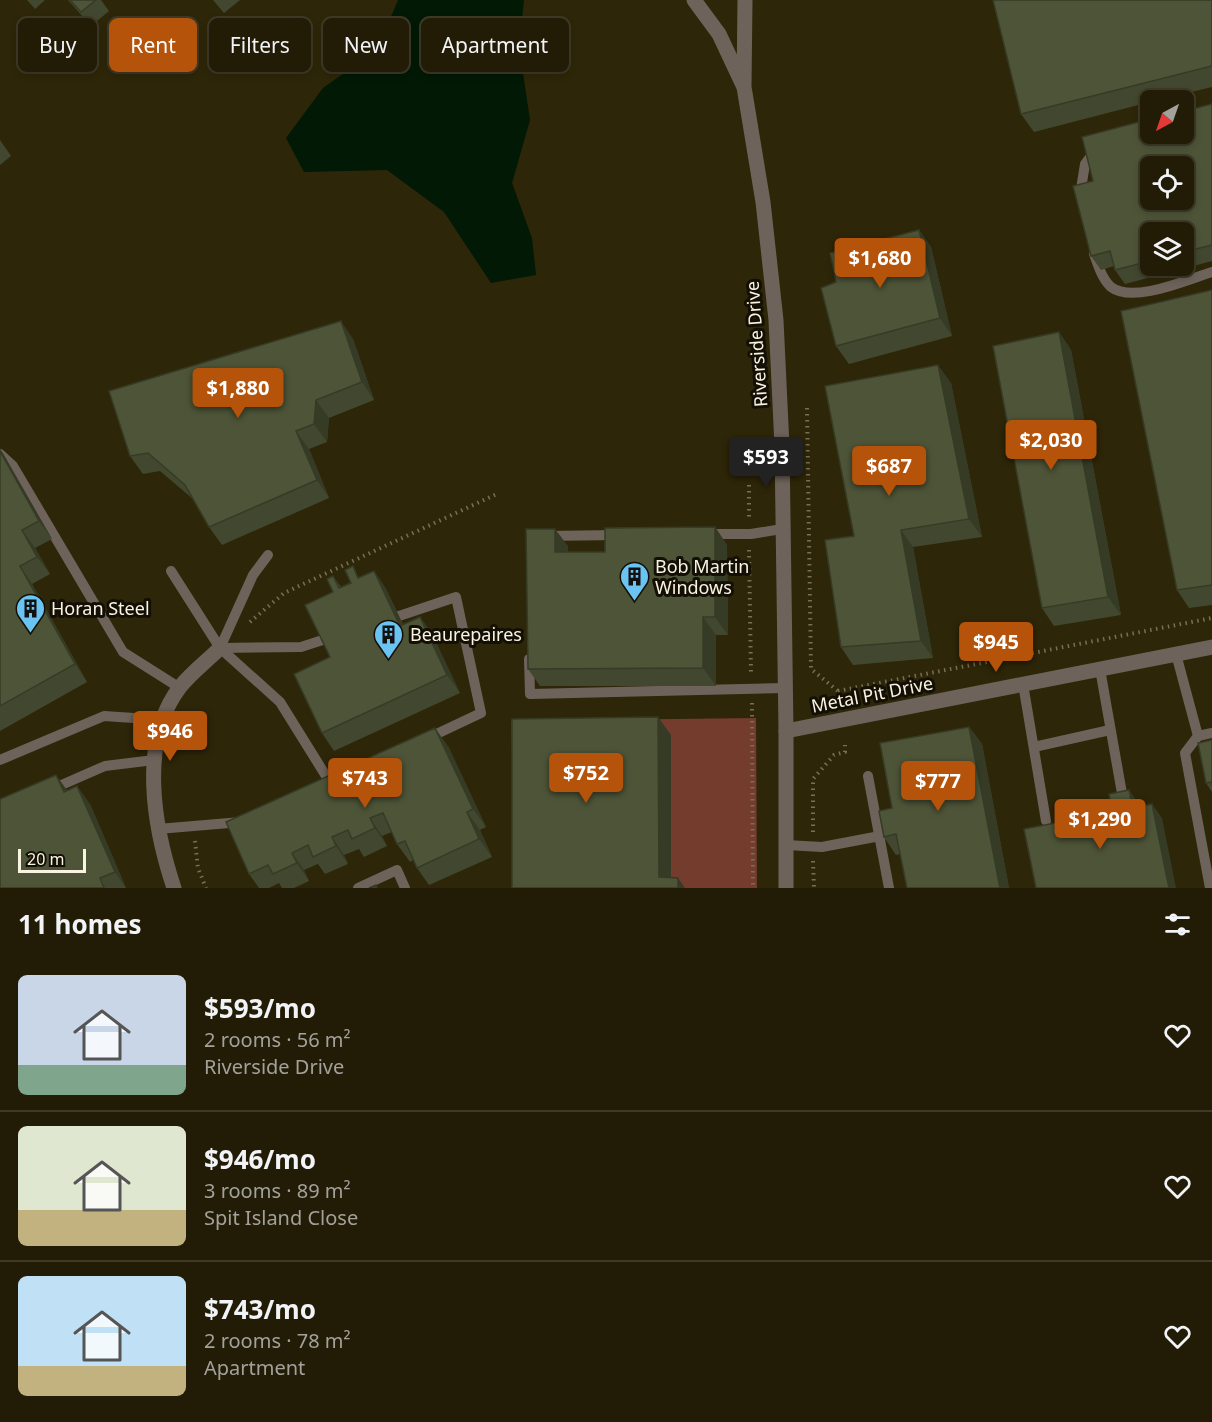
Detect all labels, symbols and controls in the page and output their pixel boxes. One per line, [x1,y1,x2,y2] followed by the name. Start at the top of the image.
[18,18,97,72] chip: Buy
[109,18,197,72] chip: Rent
[209,18,311,72] chip: Filters
[323,18,409,72] chip: New
[421,18,569,72] chip: Apartment
[1140,90,1194,144] north arrow
[1140,90,1194,276] map controls
[1140,156,1194,210] button: locate
[1140,222,1194,276] button: layers
[831,238,929,289] pin: $1,680
[849,244,911,271] text: $1,680
[740,280,772,408] street label: Riverside Drive
[189,368,287,419] pin: $1,880
[207,374,269,401] text: $1,880
[1002,420,1100,471] pin: $2,030
[1020,426,1082,453] text: $2,030
[730,437,802,488] pin: $593
[743,443,789,470] text: $593
[853,446,925,497] pin: $687
[866,452,912,479] text: $687
[655,554,749,599] place label: Bob Martin Windows
[618,560,650,602] building icon: Bob Martin Windows
[14,592,46,634] building icon: Horan Steel
[51,596,150,620] place label: Horan Steel
[373,618,405,660] building icon: Beaurepaires
[410,622,522,646] place label: Beaurepaires
[960,622,1032,673] pin: $945
[973,628,1019,655] text: $945
[809,670,935,718] street label: Metal Pit Drive
[134,711,206,762] pin: $946
[147,717,193,744] text: $946
[550,753,622,804] pin: $752
[329,758,401,809] pin: $743
[563,759,609,786] text: $752
[902,761,974,812] pin: $777
[342,764,388,791] text: $743
[915,767,961,794] text: $777
[1051,799,1149,850] pin: $1,290
[1069,805,1131,832] text: $1,290
[18,846,86,874] scale bar
[27,848,64,870] text: 20 m
[18,906,142,942] text: 11 homes
[1161,908,1194,941] icon: filters
[204,990,316,1026] text: $593/mo
[66,999,138,1071] icon: home
[1161,1019,1194,1052] icon: heart
[204,1026,351,1053] text: 2 rooms · 56 m²
[204,1053,344,1080] text: Riverside Drive
[204,1141,316,1177] text: $946/mo
[66,1150,138,1222] icon: home
[1161,1170,1194,1203] icon: heart
[204,1177,351,1204] text: 3 rooms · 89 m²
[204,1204,358,1231] text: Spit Island Close
[204,1291,316,1327] text: $743/mo
[66,1300,138,1372] icon: home
[1161,1320,1194,1353] icon: heart
[204,1327,351,1354] text: 2 rooms · 78 m²
[204,1354,305,1381] text: Apartment

